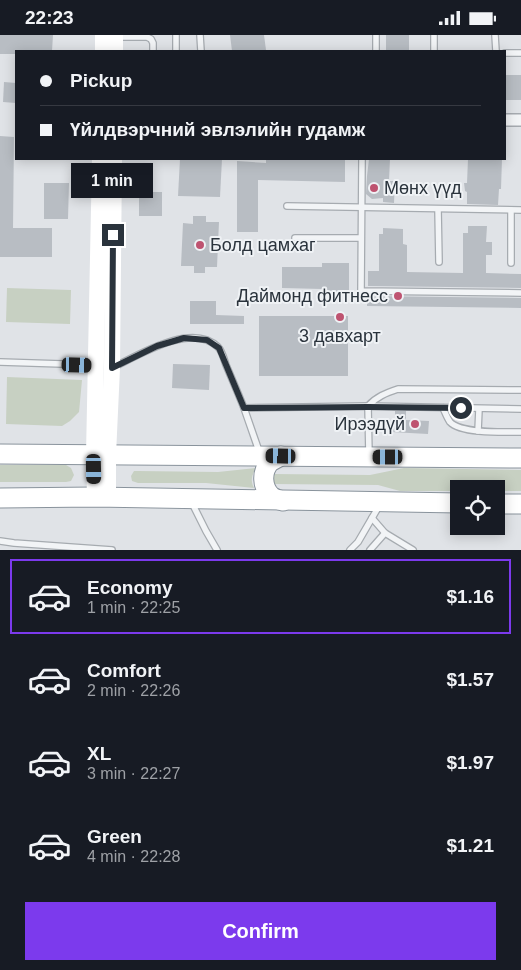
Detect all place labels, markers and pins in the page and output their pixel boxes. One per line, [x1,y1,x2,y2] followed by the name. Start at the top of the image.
[384,178,462,198] place label: Мөнх үүд
[368,182,380,194] marker: Мөнх үүд
[210,235,316,255] place label: Болд цамхаг
[194,239,206,251] marker: Болд цамхаг
[237,286,388,306] place label: Даймонд фитнесс
[392,290,404,302] marker: Даймонд фитнесс
[334,311,346,323] marker: 3 давхарт
[299,326,381,346] place label: 3 давхарт
[335,414,405,434] place label: Ирээдүй
[409,418,421,430] marker: Ирээдүй

